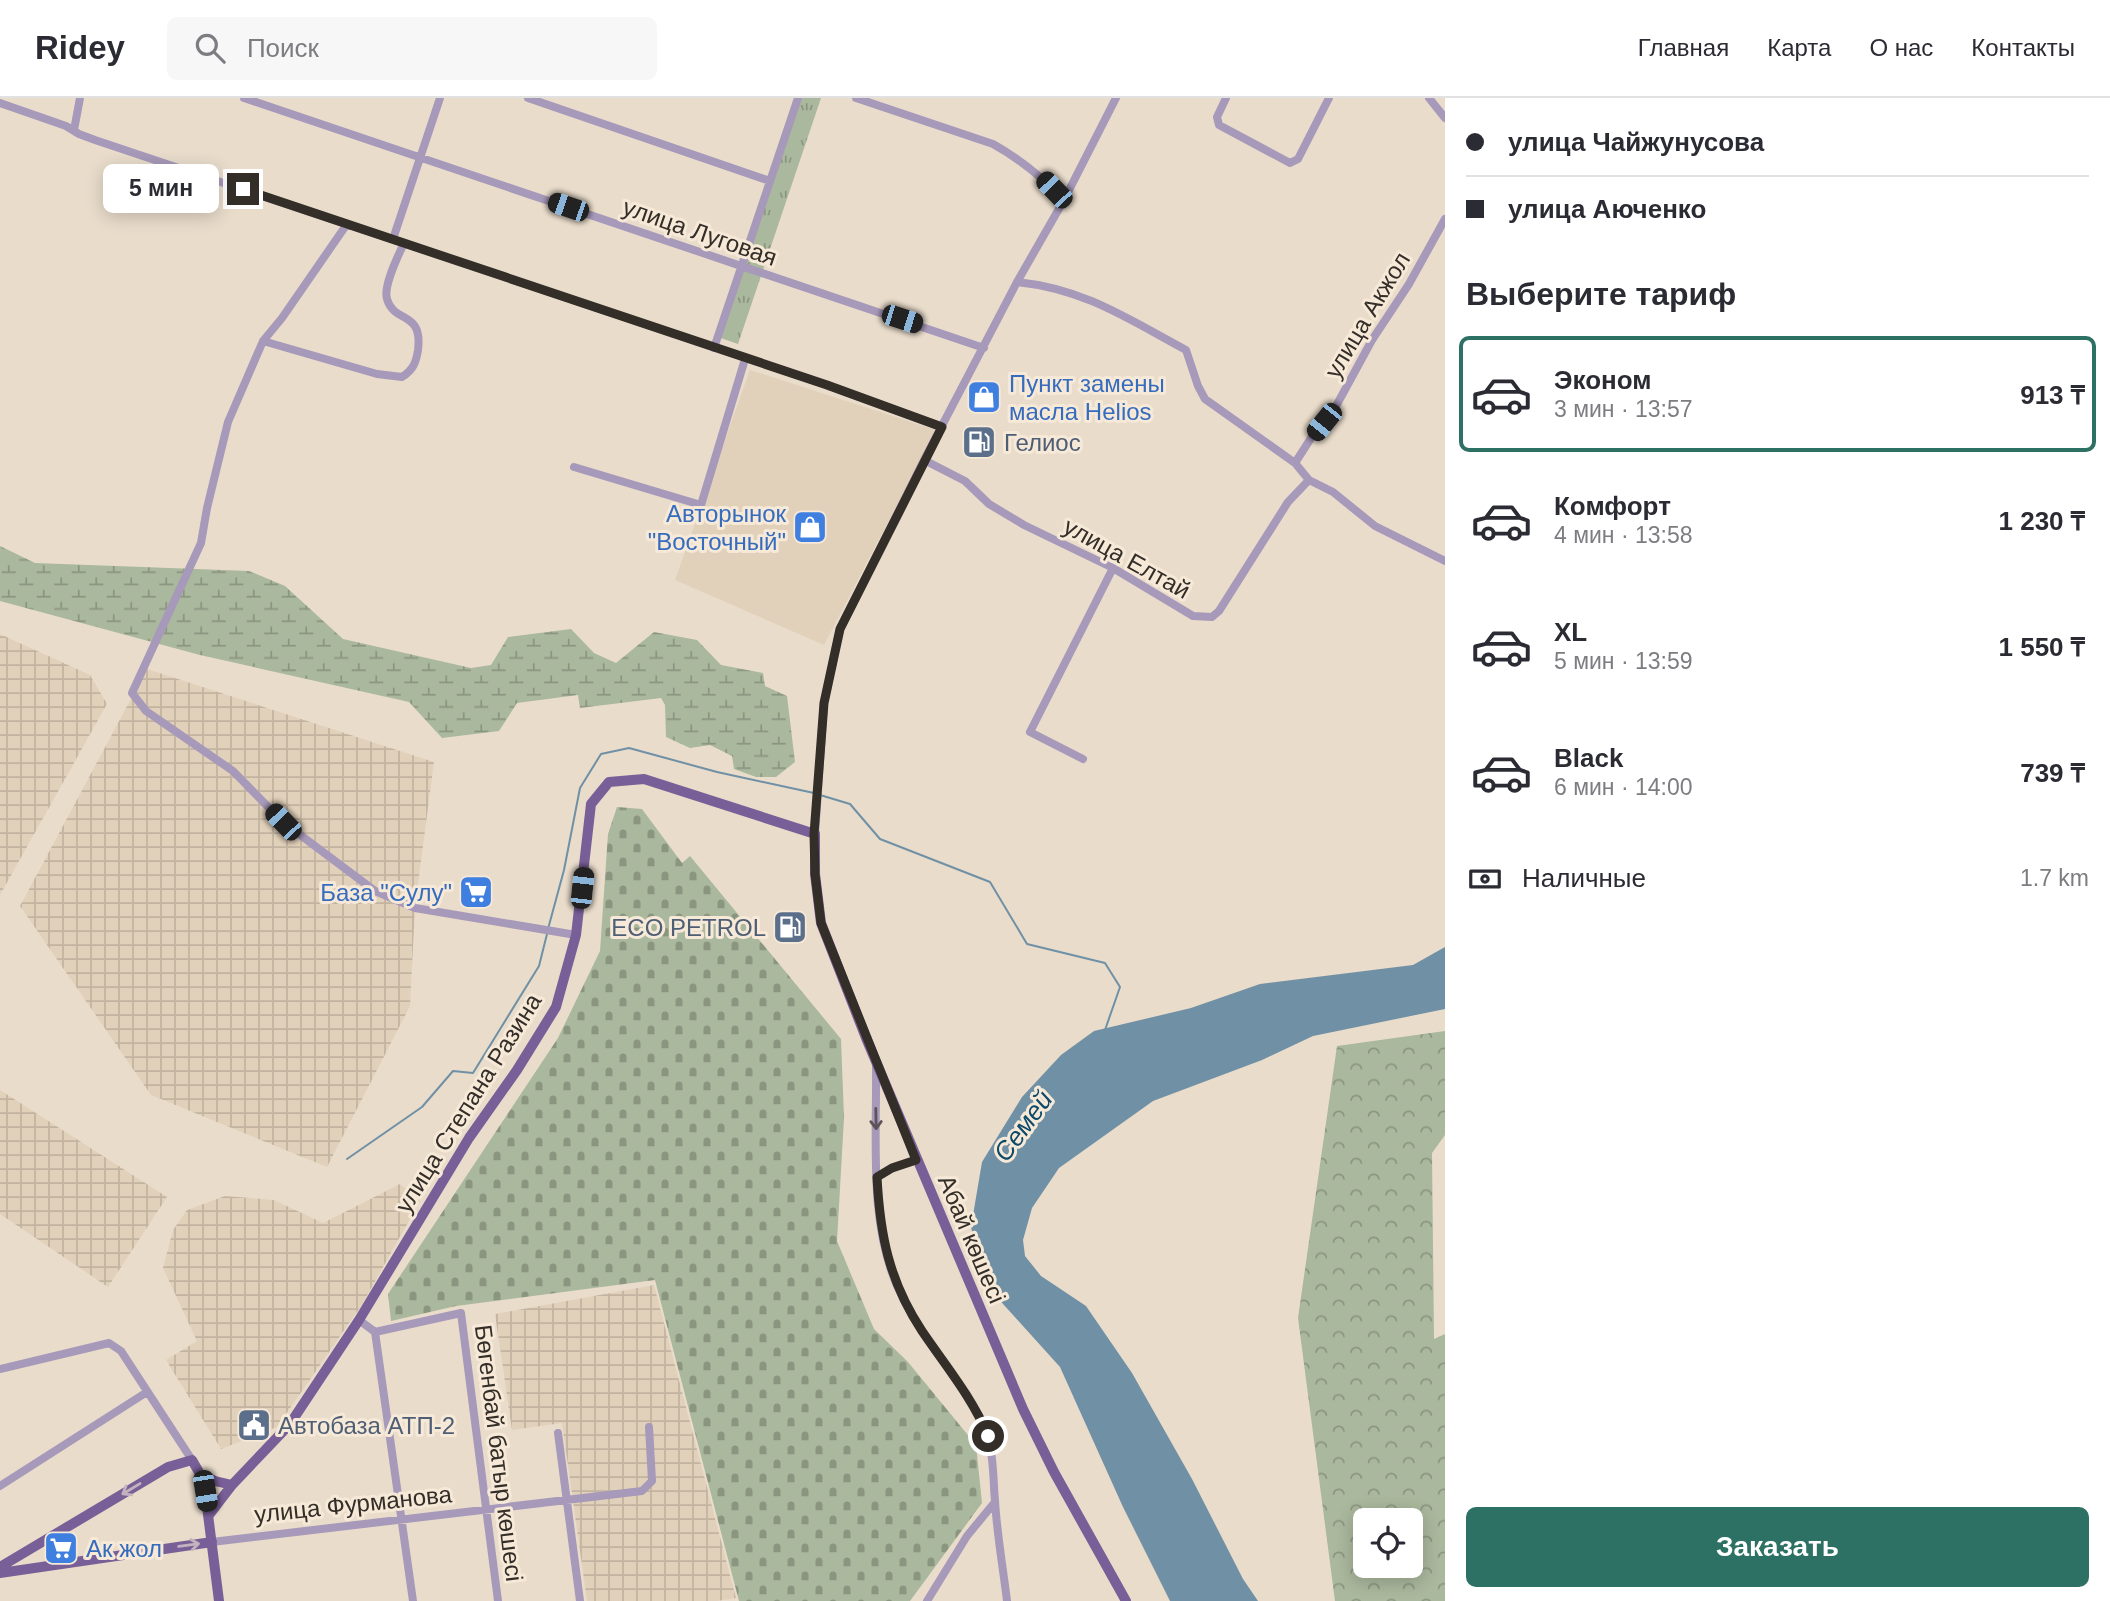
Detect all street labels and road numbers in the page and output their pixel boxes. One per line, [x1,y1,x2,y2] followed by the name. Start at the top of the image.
[619,193,781,271] street label: улица Луговая
[1319,247,1415,383] street label: улица Акжол
[1059,512,1195,604] street label: улица Елтай
[390,988,547,1217] street label: улица Степана Разина
[933,1171,1011,1307] street label: Абай көшесі
[470,1323,528,1583] street label: Бөгенбай батыр көшесі
[253,1480,454,1528] street label: улица Фурманова

